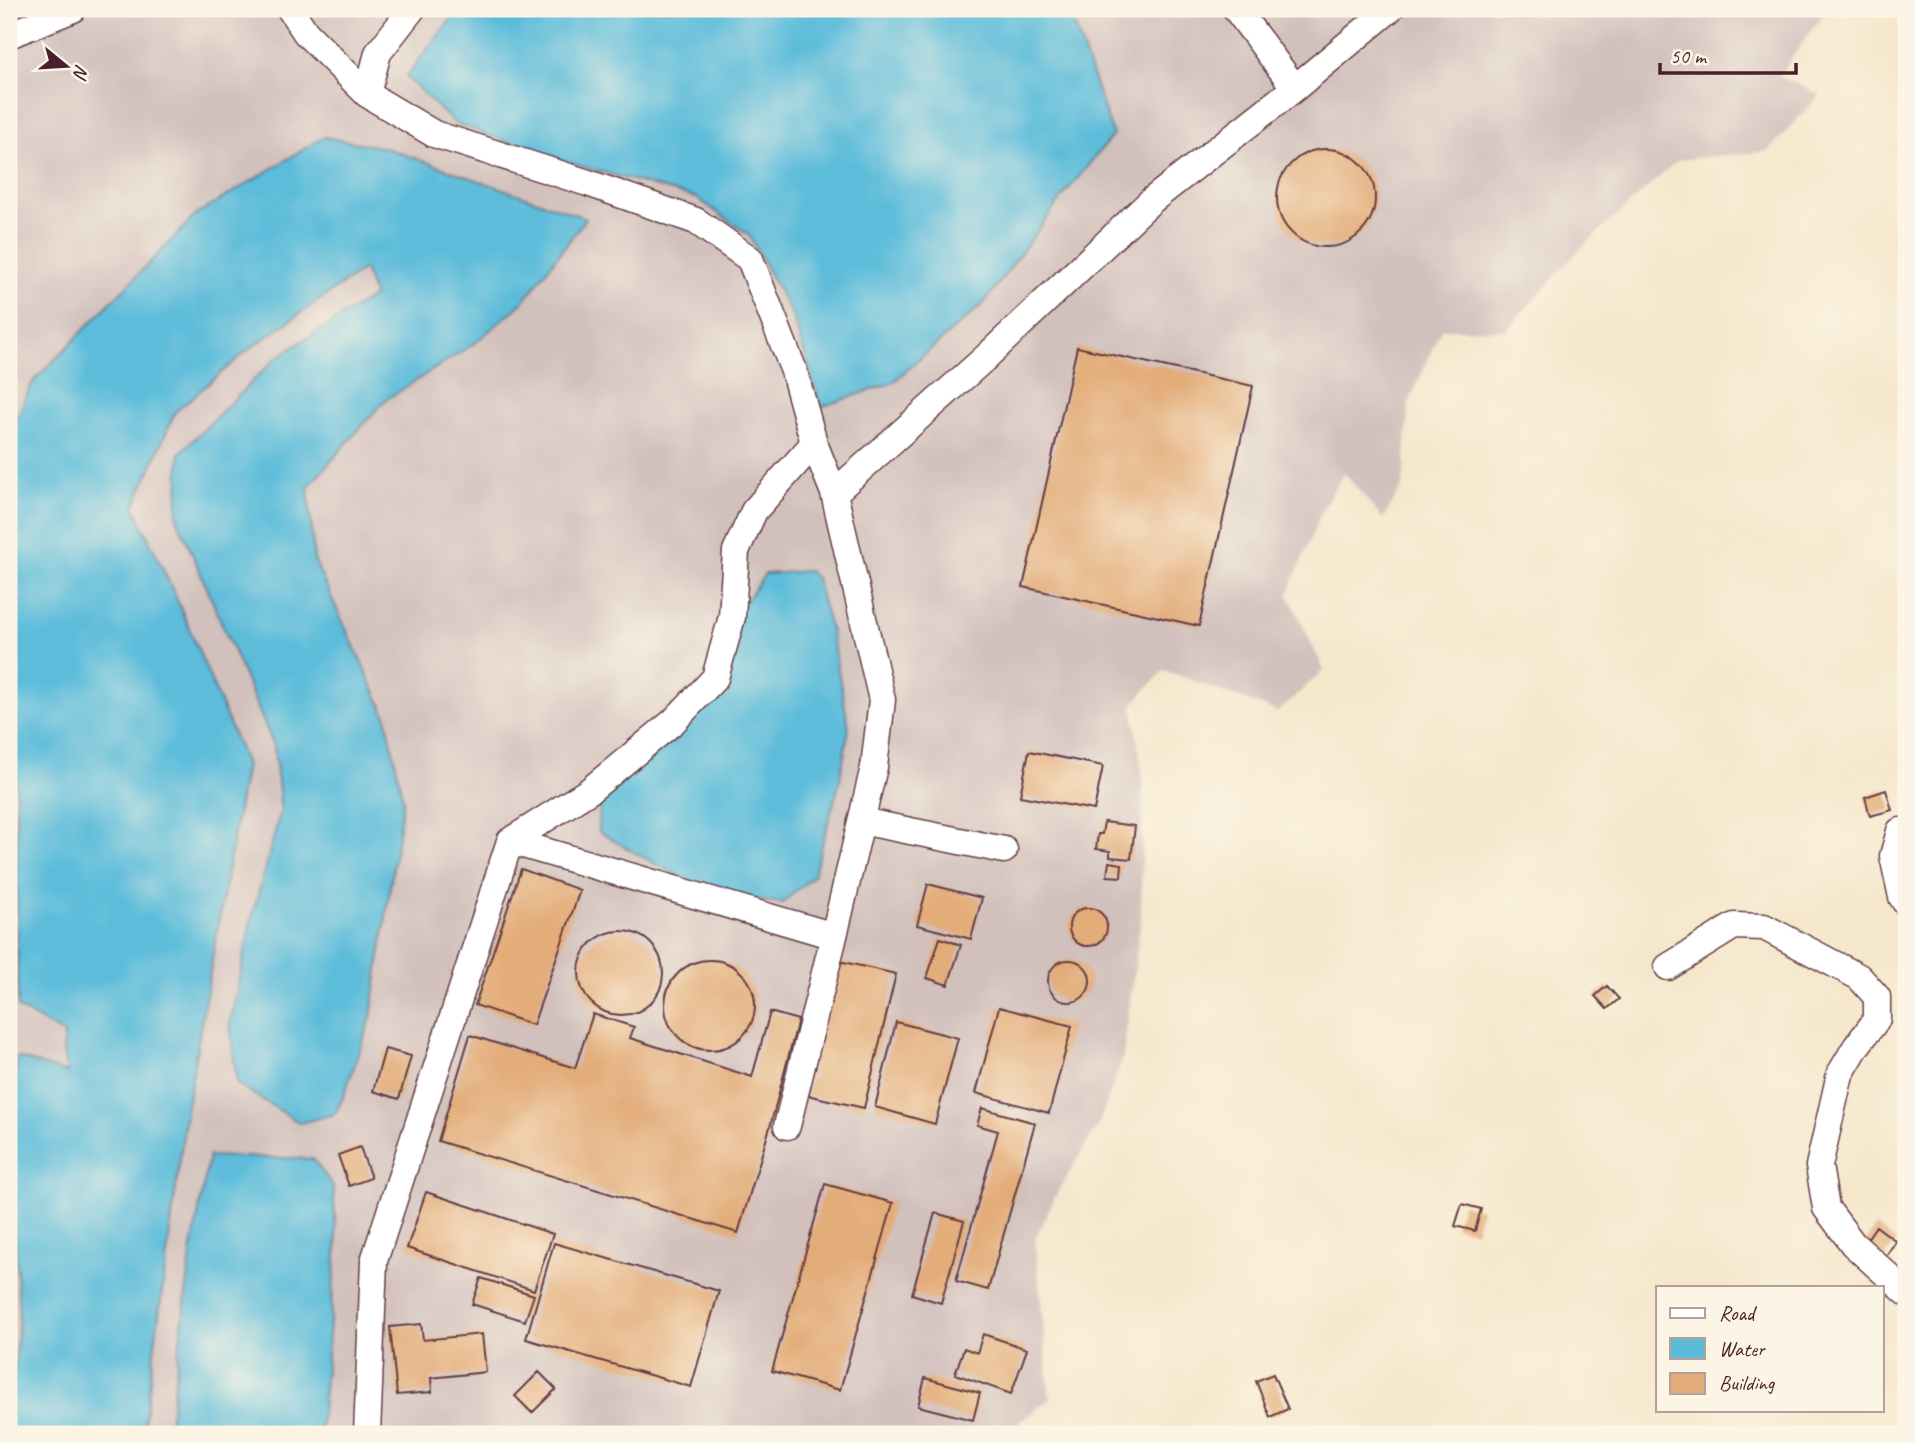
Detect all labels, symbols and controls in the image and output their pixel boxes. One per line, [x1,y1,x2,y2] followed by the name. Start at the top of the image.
[32,32,102,102] north arrow
[1660,32,1796,76] scale bar
[1670,43,1708,69] text: 50 m
[67,62,94,83] text: N
[1656,1286,1884,1412] legend
[1719,1300,1758,1326] text: Road
[1719,1336,1766,1362] text: Water
[1719,1370,1776,1396] text: Building

